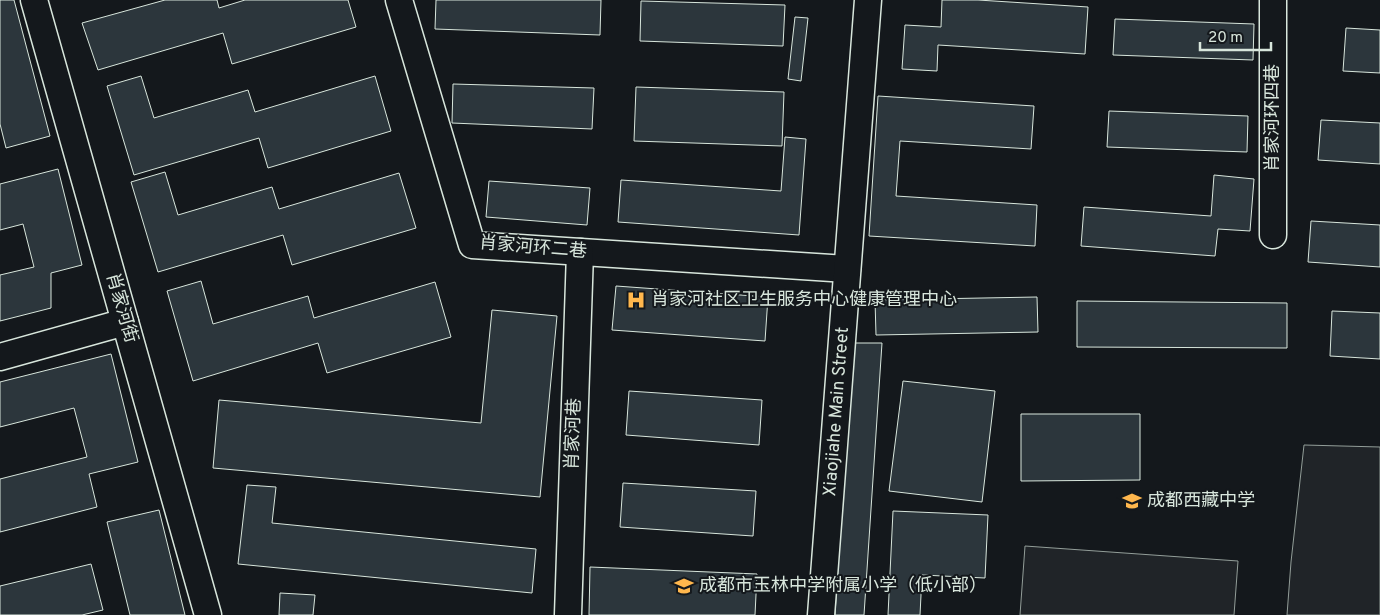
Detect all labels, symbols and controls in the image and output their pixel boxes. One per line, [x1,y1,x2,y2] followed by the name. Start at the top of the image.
[1200,20,1271,52] scale bar
[1208,29,1243,48] text: 20 m
[1262,64,1285,172] street label: 肖家河环四巷
[478,232,588,264] street label: 肖家河环二巷
[100,270,142,346] street label: 肖家河街
[625,289,647,311] hospital icon: 肖家河社区卫生服务中心健康管理中心
[651,289,957,312] place label: 肖家河社区卫生服务中心健康管理中心
[819,326,854,497] street label: Xiaojiahe Main Street
[561,398,587,470] street label: 肖家河巷
[1121,490,1143,512] school or university icon: 成都西藏中学
[1147,490,1255,513] place label: 成都西藏中学
[673,575,695,597] school or university icon: 成都市玉林中学附属小学（低小部）
[699,575,987,598] place label: 成都市玉林中学附属小学（低小部）

